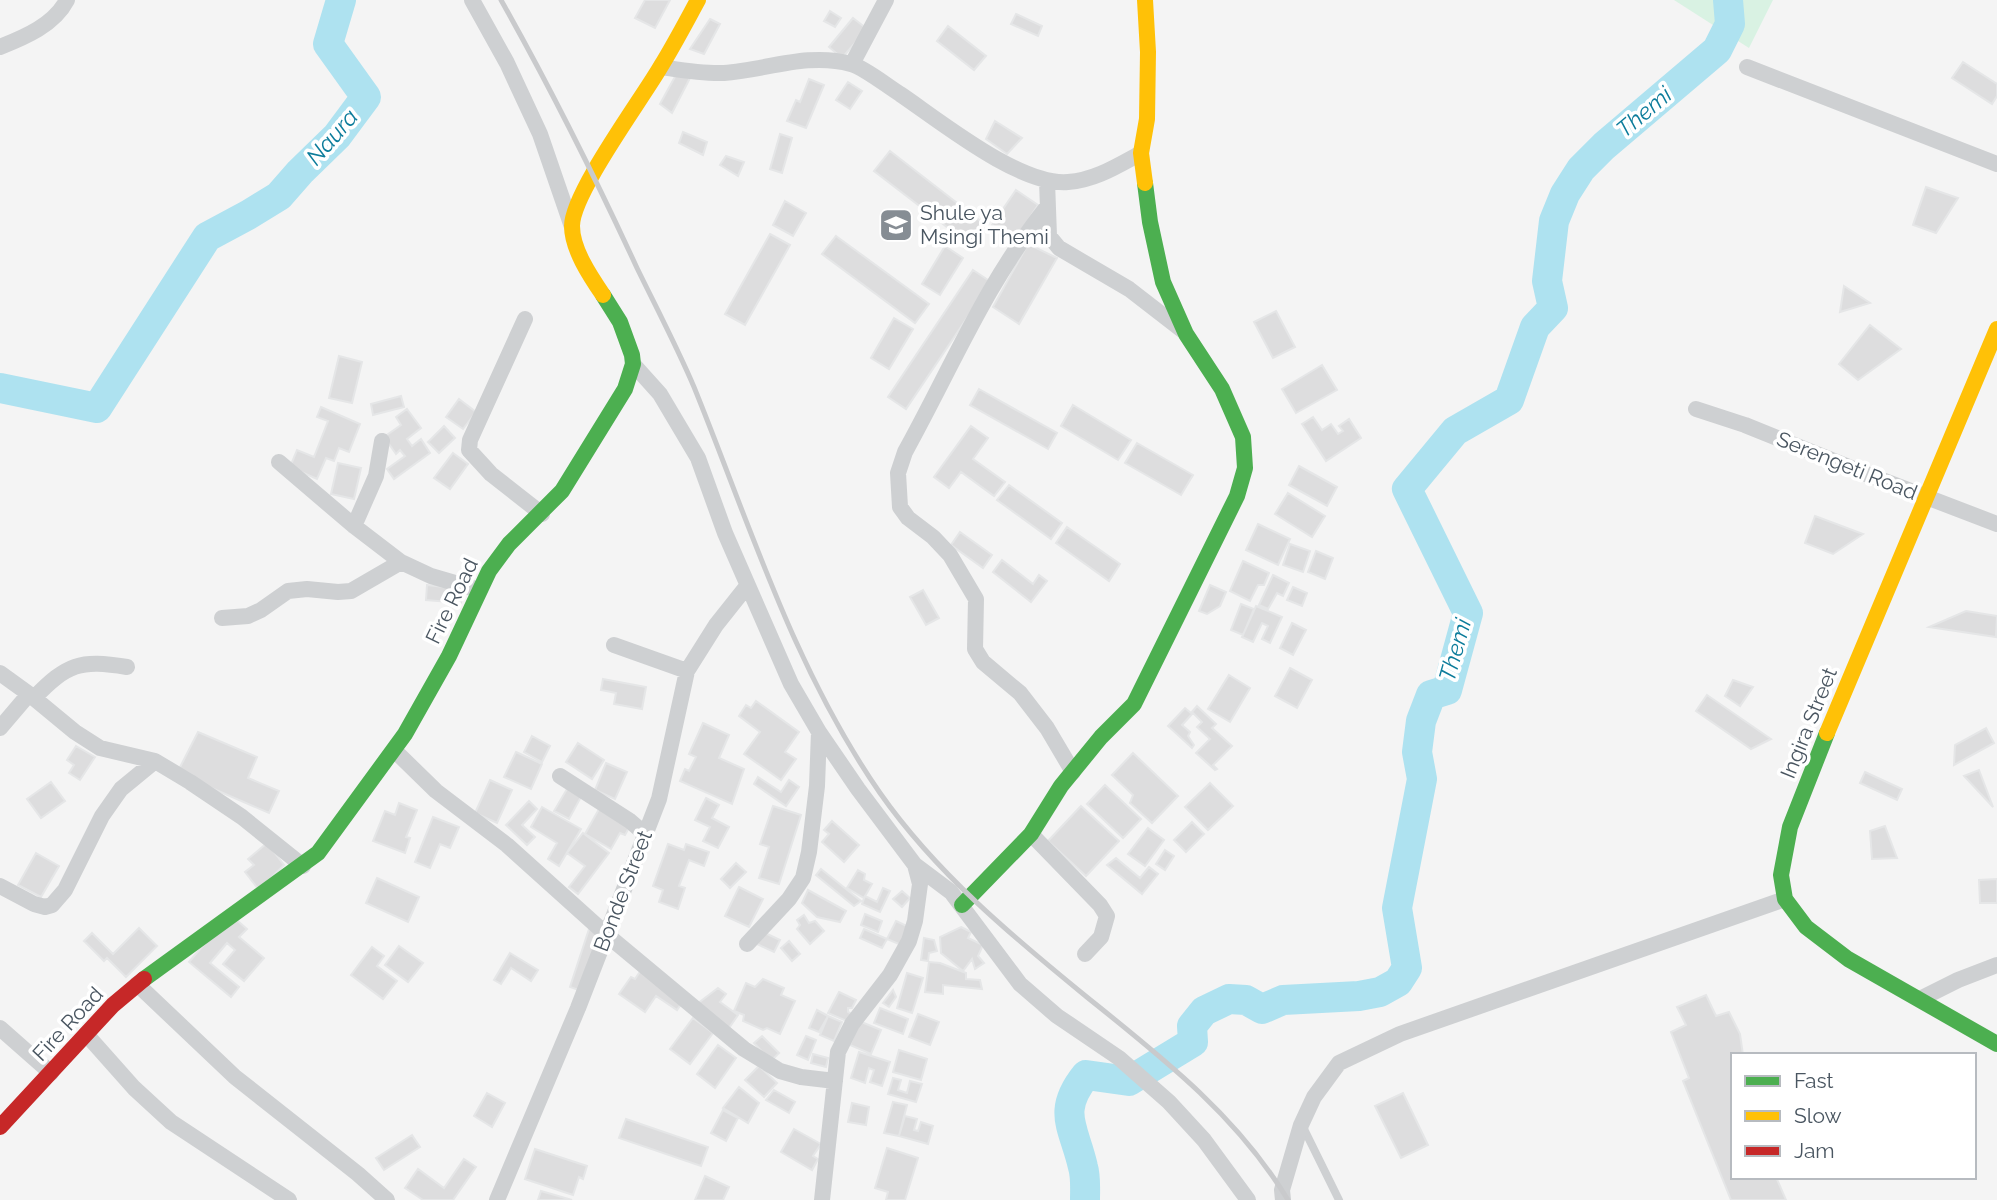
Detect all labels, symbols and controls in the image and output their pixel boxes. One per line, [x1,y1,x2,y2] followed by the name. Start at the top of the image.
[1611,80,1678,142] water label: Themi
[300,103,363,170] water label: Naura
[920,200,1049,249] place label: Shule ya Msingi Themi
[877,206,915,244] school or university icon: Shule ya Msingi Themi
[1773,426,1921,505] street label: Serengeti Road
[420,554,483,648] street label: Fire Road
[1433,615,1477,684] water label: Themi
[1775,664,1842,782] street label: Ingira Street
[588,827,657,955] street label: Bonde Street
[27,981,108,1066] street label: Fire Road
[1731,1053,1976,1179] legend
[1794,1068,1834,1093] text: Fast
[1794,1103,1842,1128] text: Slow
[1794,1138,1835,1163] text: Jam

